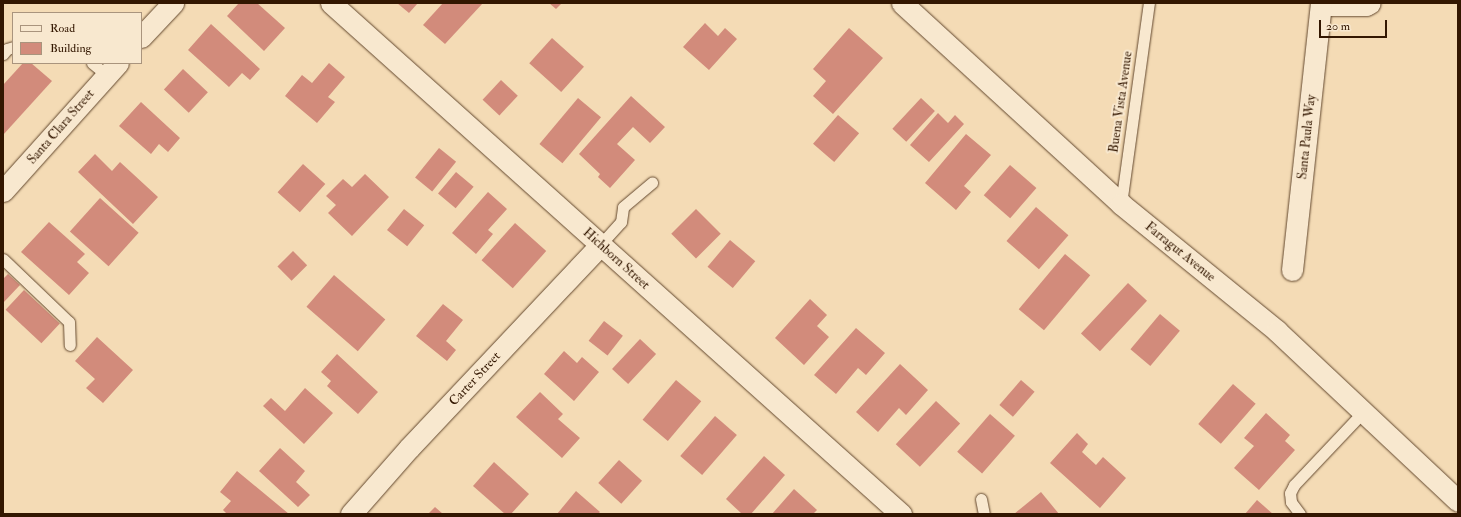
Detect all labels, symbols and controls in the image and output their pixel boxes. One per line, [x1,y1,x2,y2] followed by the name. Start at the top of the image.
[12,12,142,64] legend
[1321,12,1389,38] scale bar
[1326,19,1350,34] text: 20 m
[50,21,75,36] text: Road
[50,41,91,56] text: Building
[1106,50,1136,154] street label: Buena Vista Avenue
[24,86,98,168] street label: Santa Clara Street
[1295,94,1319,180] street label: Santa Paula Way
[1142,219,1218,285] street label: Farragut Avenue
[579,225,653,293] street label: Hichborn Street
[446,349,504,409] street label: Carter Street

